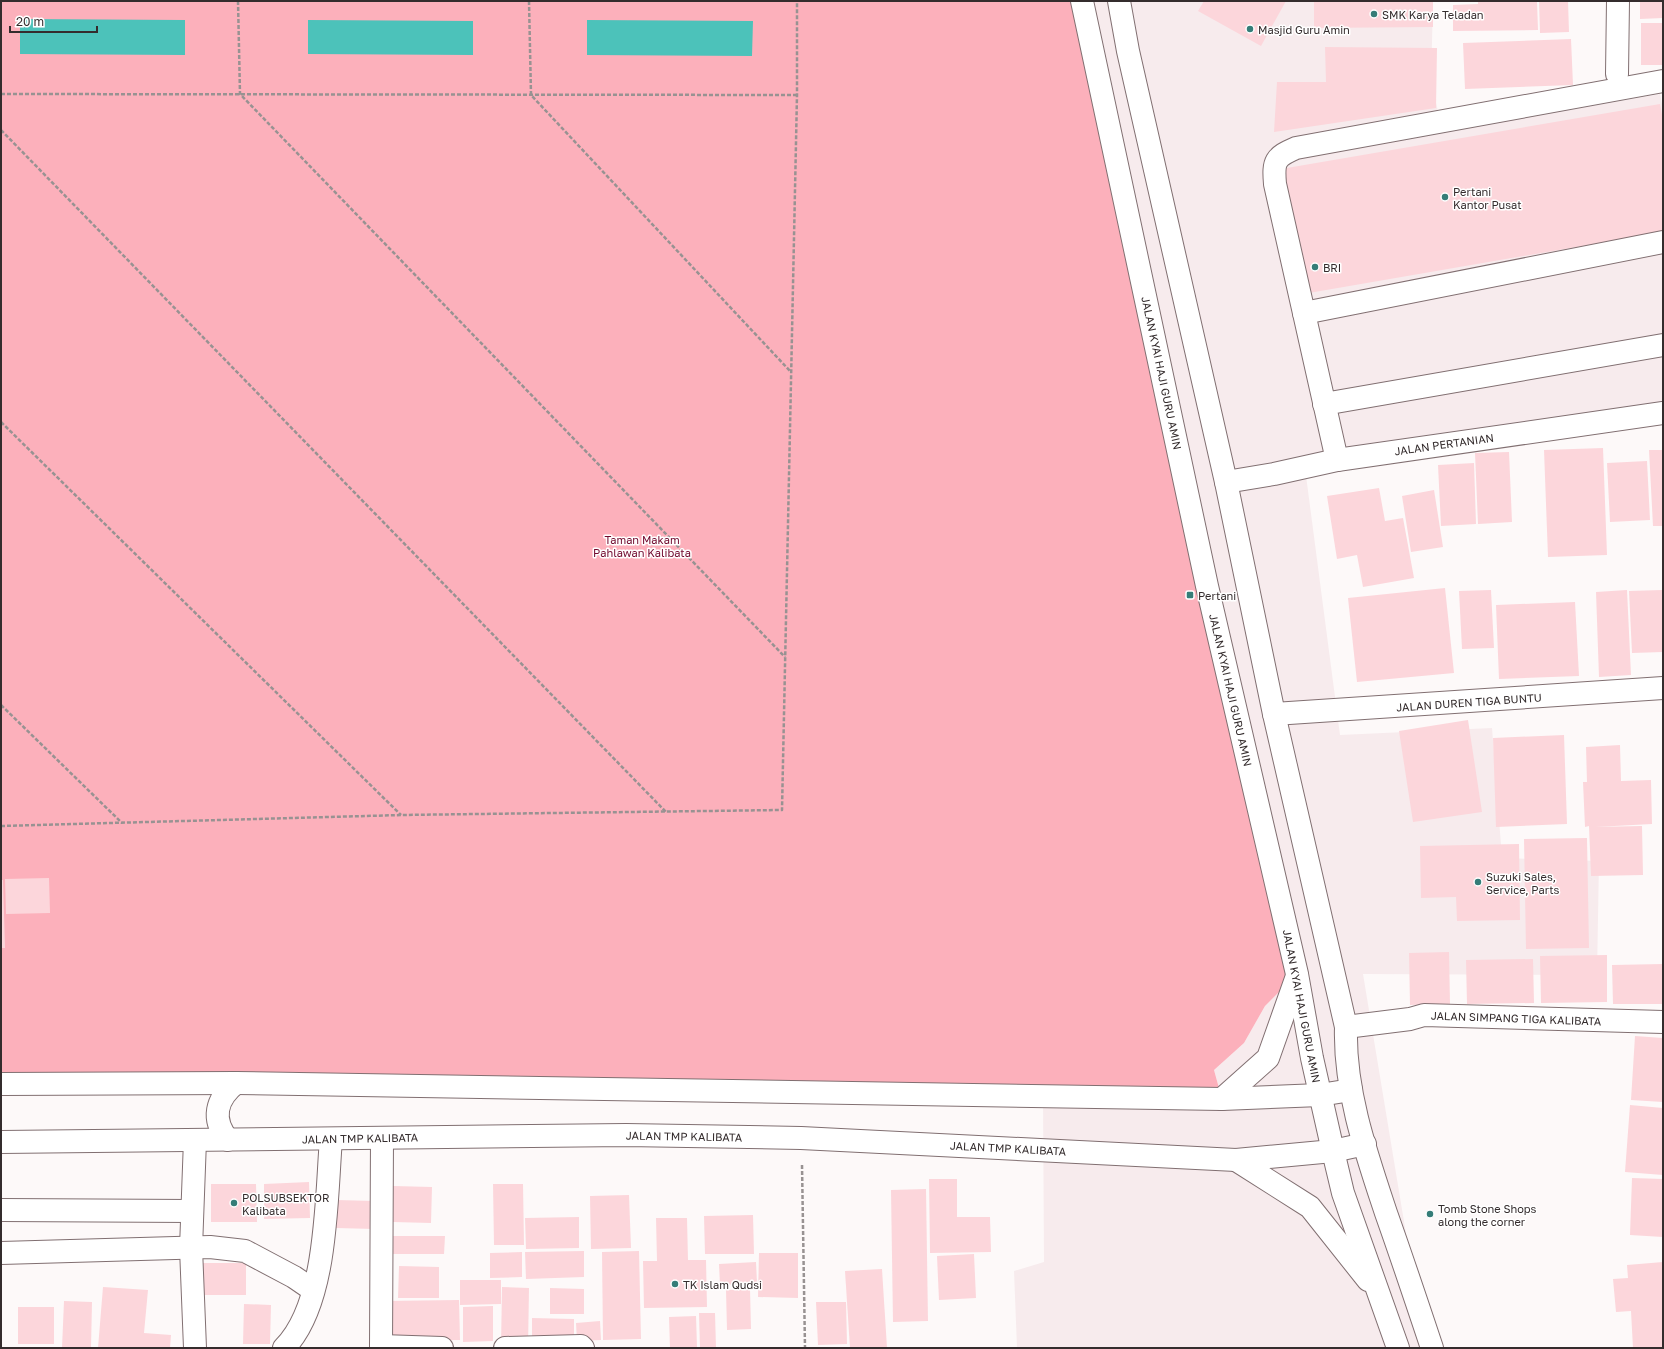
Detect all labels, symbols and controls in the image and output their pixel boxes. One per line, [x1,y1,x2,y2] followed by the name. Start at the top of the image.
[10,8,97,34] scale bar
[1382,8,1484,21] place label: SMK Karya Teladan
[1369,9,1379,19] marker: SMK Karya Teladan
[16,14,44,29] text: 20 m
[1258,23,1350,36] place label: Masjid Guru Amin
[1245,24,1255,34] marker: Masjid Guru Amin
[1453,185,1522,211] place label: Pertani Kantor Pusat
[1440,192,1450,202] marker: Pertani Kantor Pusat
[1323,261,1341,274] place label: BRI
[1310,262,1320,272] marker: BRI
[1139,295,1185,451] street label: JALAN KYAI HAJI GURU AMIN
[1393,431,1495,457] street label: JALAN PERTANIAN
[593,533,691,559] park label: Taman Makam Pahlawan Kalibata
[1198,589,1236,602] place label: Pertani
[1185,590,1195,600] marker: Pertani
[1207,612,1255,768] street label: JALAN KYAI HAJI GURU AMIN
[1396,690,1542,714] street label: JALAN DUREN TIGA BUNTU
[1486,870,1560,896] place label: Suzuki Sales, Service, Parts
[1473,877,1483,887] marker: Suzuki Sales, Service, Parts
[1281,928,1323,1084] street label: JALAN KYAI HAJI GURU AMIN
[1431,1009,1602,1027] street label: JALAN SIMPANG TIGA KALIBATA
[626,1128,743,1144] street label: JALAN TMP KALIBATA
[302,1130,419,1146] street label: JALAN TMP KALIBATA
[950,1138,1067,1158] street label: JALAN TMP KALIBATA
[242,1191,329,1217] place label: POLSUBSEKTOR Kalibata
[229,1198,239,1208] marker: POLSUBSEKTOR Kalibata
[1438,1202,1537,1228] place label: Tomb Stone Shops along the corner
[1425,1209,1435,1219] marker: Tomb Stone Shops along the corner
[683,1278,762,1291] place label: TK Islam Qudsi
[670,1279,680,1289] marker: TK Islam Qudsi

